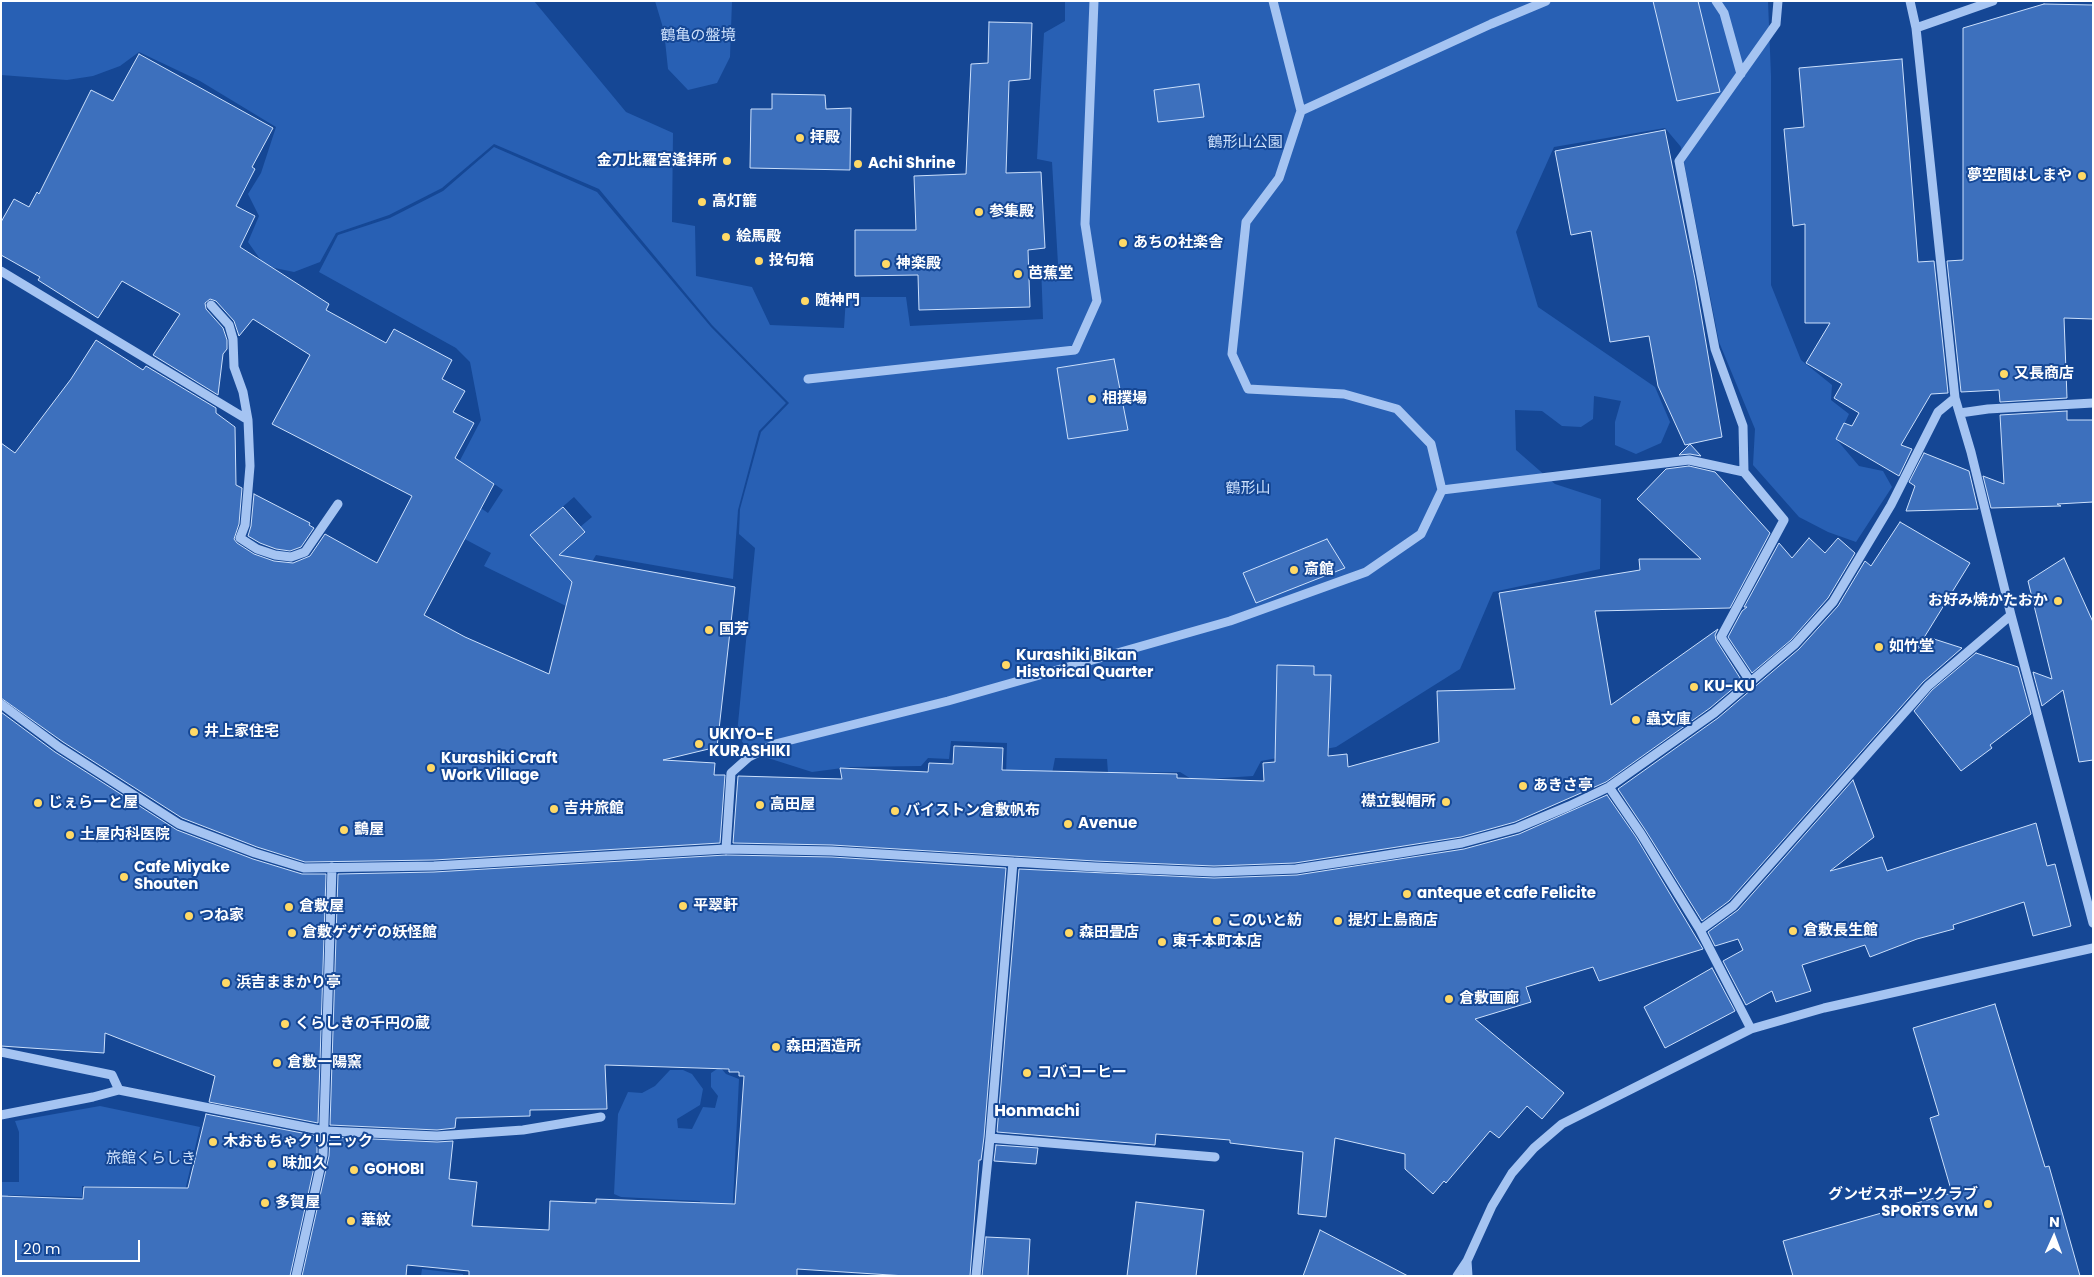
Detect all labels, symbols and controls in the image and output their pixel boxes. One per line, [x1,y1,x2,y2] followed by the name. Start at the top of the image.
[661,27,735,45] park label: 鶴亀の盤境
[810,129,840,147] place label: 拝殿
[794,132,806,144] marker: 拝殿
[1208,134,1282,152] park label: 鶴形山公園
[597,152,717,170] place label: 金刀比羅宮逢拝所
[721,155,733,167] marker: 金刀比羅宮逢拝所
[868,155,955,173] place label: Achi Shrine
[852,158,864,170] marker: Achi Shrine
[1967,167,2072,185] place label: 夢空間はしまや
[2076,170,2088,182] marker: 夢空間はしまや
[712,193,757,211] place label: 高灯籠
[696,196,708,208] marker: 高灯籠
[989,203,1034,221] place label: 参集殿
[973,206,985,218] marker: 参集殿
[736,228,781,246] place label: 絵馬殿
[720,231,732,243] marker: 絵馬殿
[1133,234,1223,252] place label: あちの社楽舎
[1117,237,1129,249] marker: あちの社楽舎
[769,252,814,270] place label: 投句箱
[753,255,765,267] marker: 投句箱
[896,255,941,273] place label: 神楽殿
[880,258,892,270] marker: 神楽殿
[1028,265,1073,283] place label: 芭蕉堂
[1012,268,1024,280] marker: 芭蕉堂
[815,292,860,310] place label: 随神門
[799,295,811,307] marker: 随神門
[2014,365,2074,383] place label: 又長商店
[1998,368,2010,380] marker: 又長商店
[1102,390,1147,408] place label: 相撲場
[1086,393,1098,405] marker: 相撲場
[1226,480,1270,498] park label: 鶴形山
[1304,561,1334,579] place label: 斎館
[1288,564,1300,576] marker: 斎館
[1928,592,2048,610] place label: お好み焼かたおか
[2052,595,2064,607] marker: お好み焼かたおか
[719,621,749,639] place label: 国芳
[703,624,715,636] marker: 国芳
[1889,638,1934,656] place label: 如竹堂
[1873,641,1885,653] marker: 如竹堂
[1016,647,1153,682] place label: Kurashiki Bikan Historical Quarter
[1000,659,1012,671] marker: Kurashiki Bikan Historical Quarter
[1704,678,1755,696] place label: KU-KU
[1688,681,1700,693] marker: KU-KU
[1646,711,1691,729] place label: 蟲文庫
[1630,714,1642,726] marker: 蟲文庫
[204,723,279,741] place label: 井上家住宅
[188,726,200,738] marker: 井上家住宅
[709,726,790,761] place label: UKIYO-E KURASHIKI
[693,738,705,750] marker: UKIYO-E KURASHIKI
[441,750,557,785] place label: Kurashiki Craft Work Village
[425,762,437,774] marker: Kurashiki Craft Work Village
[1533,777,1593,795] place label: あきさ亭
[1517,780,1529,792] marker: あきさ亭
[1361,793,1436,811] place label: 襟立製帽所
[48,794,138,812] place label: じぇらーと屋
[770,796,815,814] place label: 高田屋
[1440,796,1452,808] marker: 襟立製帽所
[32,797,44,809] marker: じぇらーと屋
[754,799,766,811] marker: 高田屋
[564,800,624,818] place label: 吉井旅館
[905,802,1040,820] place label: バイストン倉敷帆布
[548,803,560,815] marker: 吉井旅館
[889,805,901,817] marker: バイストン倉敷帆布
[1078,815,1137,833] place label: Avenue
[1062,818,1074,830] marker: Avenue
[354,821,384,839] place label: 鷭屋
[338,824,350,836] marker: 鷭屋
[80,826,170,844] place label: 土屋内科医院
[64,829,76,841] marker: 土屋内科医院
[134,859,230,894] place label: Cafe Miyake Shouten
[118,871,130,883] marker: Cafe Miyake Shouten
[1417,885,1596,903] place label: anteque et cafe Felicite
[1401,888,1413,900] marker: anteque et cafe Felicite
[693,897,738,915] place label: 平翠軒
[299,898,344,916] place label: 倉敷屋
[677,900,689,912] marker: 平翠軒
[283,901,295,913] marker: 倉敷屋
[199,907,244,925] place label: つね家
[183,910,195,922] marker: つね家
[1227,912,1302,930] place label: このいと紡
[1348,912,1438,930] place label: 提灯上島商店
[1211,915,1223,927] marker: このいと紡
[1332,915,1344,927] marker: 提灯上島商店
[1803,922,1878,940] place label: 倉敷長生館
[302,924,437,942] place label: 倉敷ゲゲゲの妖怪館
[1079,924,1139,942] place label: 森田畳店
[1787,925,1799,937] marker: 倉敷長生館
[286,927,298,939] marker: 倉敷ゲゲゲの妖怪館
[1063,927,1075,939] marker: 森田畳店
[1172,933,1262,951] place label: 東千本町本店
[1156,936,1168,948] marker: 東千本町本店
[236,974,341,992] place label: 浜吉ままかり亭
[220,977,232,989] marker: 浜吉ままかり亭
[1459,990,1519,1008] place label: 倉敷画廊
[1443,993,1455,1005] marker: 倉敷画廊
[295,1015,430,1033] place label: くらしきの千円の蔵
[279,1018,291,1030] marker: くらしきの千円の蔵
[786,1038,861,1056] place label: 森田酒造所
[770,1041,782,1053] marker: 森田酒造所
[287,1054,362,1072] place label: 倉敷一陽窯
[271,1057,283,1069] marker: 倉敷一陽窯
[1037,1064,1127,1082] place label: コバコーヒー
[1021,1067,1033,1079] marker: コバコーヒー
[994,1102,1080,1122] district label: Honmachi
[223,1133,373,1151] place label: 木おもちゃクリニック
[207,1136,219,1148] marker: 木おもちゃクリニック
[106,1150,196,1168] park label: 旅館くらしき
[282,1155,327,1173] place label: 味加久
[266,1158,278,1170] marker: 味加久
[364,1161,424,1179] place label: GOHOBI
[348,1164,360,1176] marker: GOHOBI
[1828,1186,1978,1221] place label: グンゼスポーツクラブ SPORTS GYM
[275,1194,320,1212] place label: 多賀屋
[259,1197,271,1209] marker: 多賀屋
[1982,1198,1994,1210] marker: グンゼスポーツクラブ SPORTS GYM
[361,1212,391,1230] place label: 華紋
[2029,1212,2079,1262] north arrow
[2049,1212,2060,1232] text: N
[345,1215,357,1227] marker: 華紋
[18,1230,142,1262] scale bar
[23,1238,61,1259] text: 20 m

